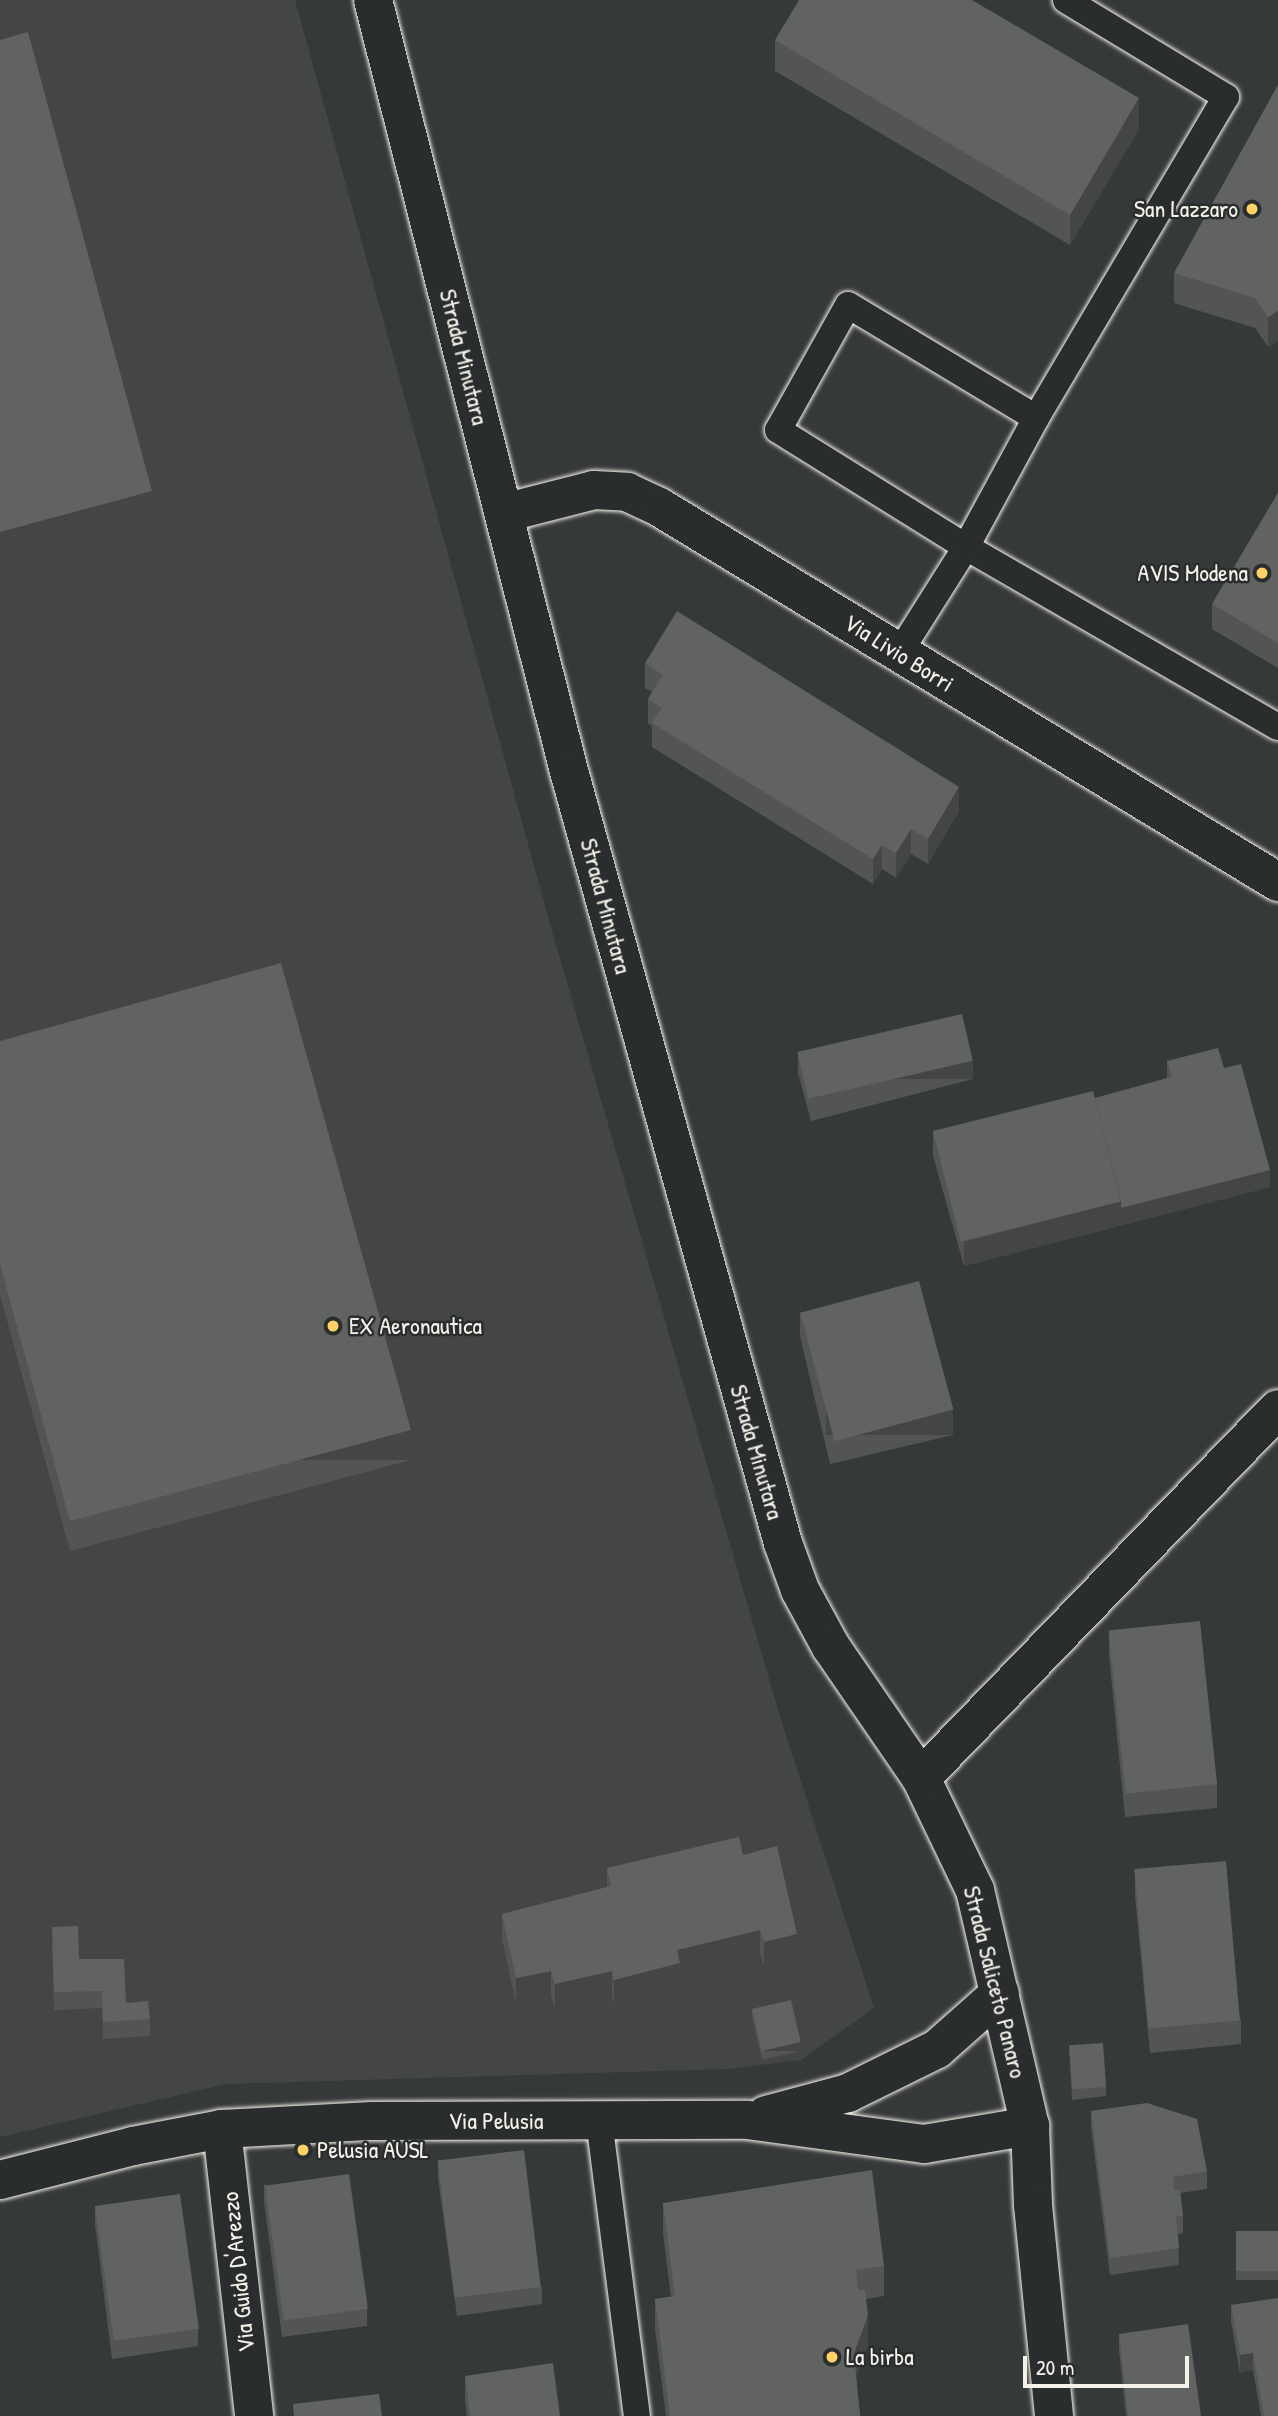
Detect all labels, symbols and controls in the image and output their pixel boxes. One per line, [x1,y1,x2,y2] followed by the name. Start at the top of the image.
[1134,195,1238,223] place label: San Lazzaro
[1244,201,1260,217] marker: San Lazzaro
[433,286,495,428] street label: Strada Minutara
[1138,559,1248,587] place label: AVIS Modena
[1254,565,1270,581] marker: AVIS Modena
[839,608,959,698] street label: Via Livio Borri
[574,835,638,977] street label: Strada Minutara
[349,1312,482,1340] place label: EX Aeronautica
[323,1316,343,1336] marker: EX Aeronautica
[724,1381,790,1523] street label: Strada Minutara
[957,1883,1033,2081] street label: Strada Saliceto Panaro
[449,2107,543,2135] street label: Via Pelusia
[317,2136,428,2164] place label: Pelusia AUSL
[295,2142,311,2158] marker: Pelusia AUSL
[215,2190,261,2354] street label: Via Guido D'Arezzo
[1026,2342,1192,2386] scale bar
[846,2343,914,2371] place label: La birba
[824,2349,840,2365] marker: La birba
[1036,2353,1074,2382] text: 20 m

